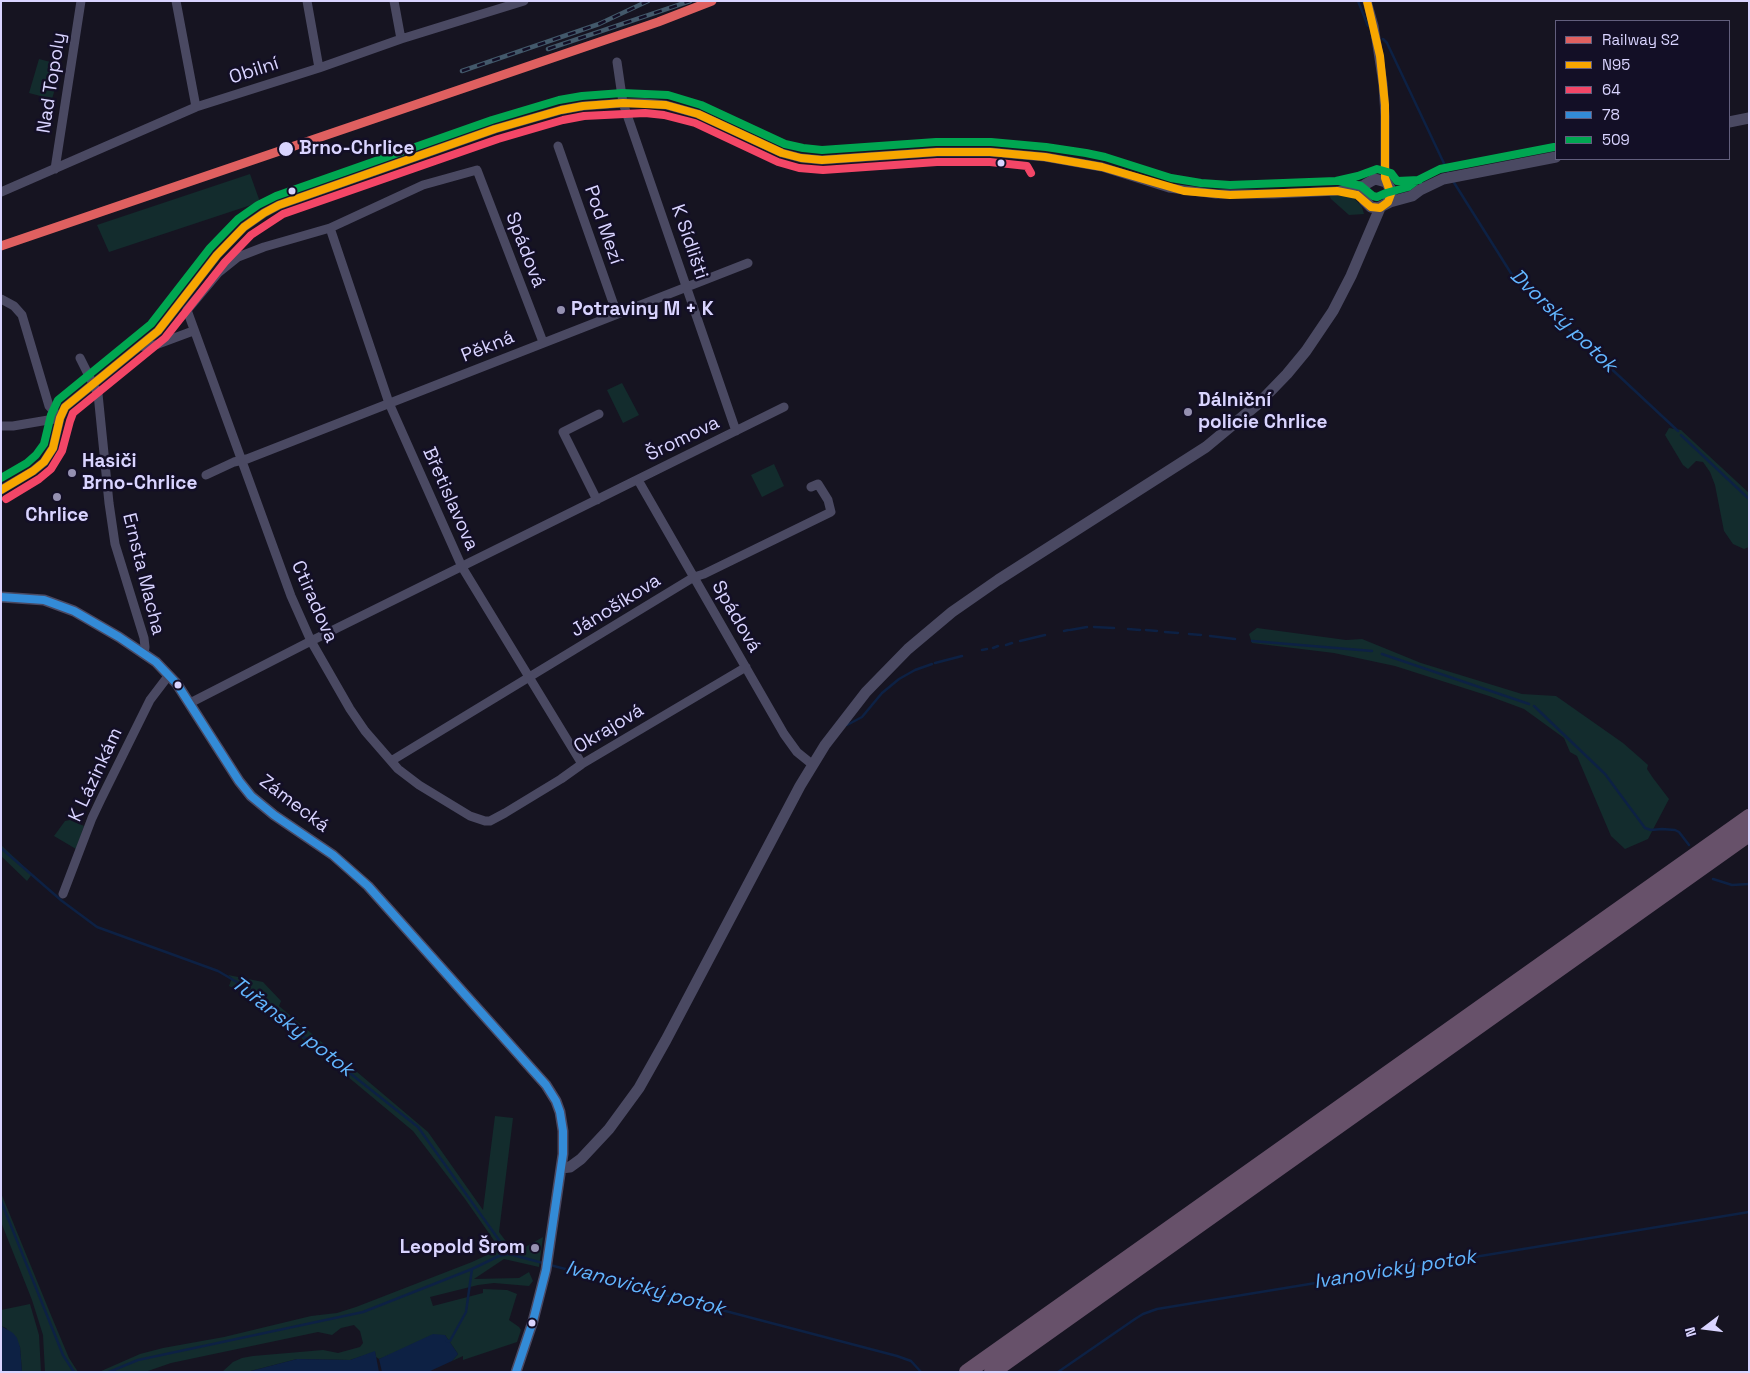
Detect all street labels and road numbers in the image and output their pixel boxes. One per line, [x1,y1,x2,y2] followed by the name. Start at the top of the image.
[33,31,71,135] street label: Nad Topoly
[226,52,282,90] street label: Obilní
[579,183,627,267] street label: Pod Mezí
[666,202,712,282] street label: K Sídlišti
[500,209,550,291] street label: Spádová
[458,326,518,368] street label: Pěkná
[643,411,723,467] street label: Šromova
[417,444,483,554] street label: Břetislavova
[117,511,169,637] street label: Ernsta Macha
[286,557,342,647] street label: Ctiradova
[567,569,665,643] street label: Jánošíkova
[706,577,766,657] street label: Spádová
[570,699,648,759] street label: Okrajová
[64,724,128,826] street label: K Lázinkám
[254,770,334,838] street label: Zámecká

